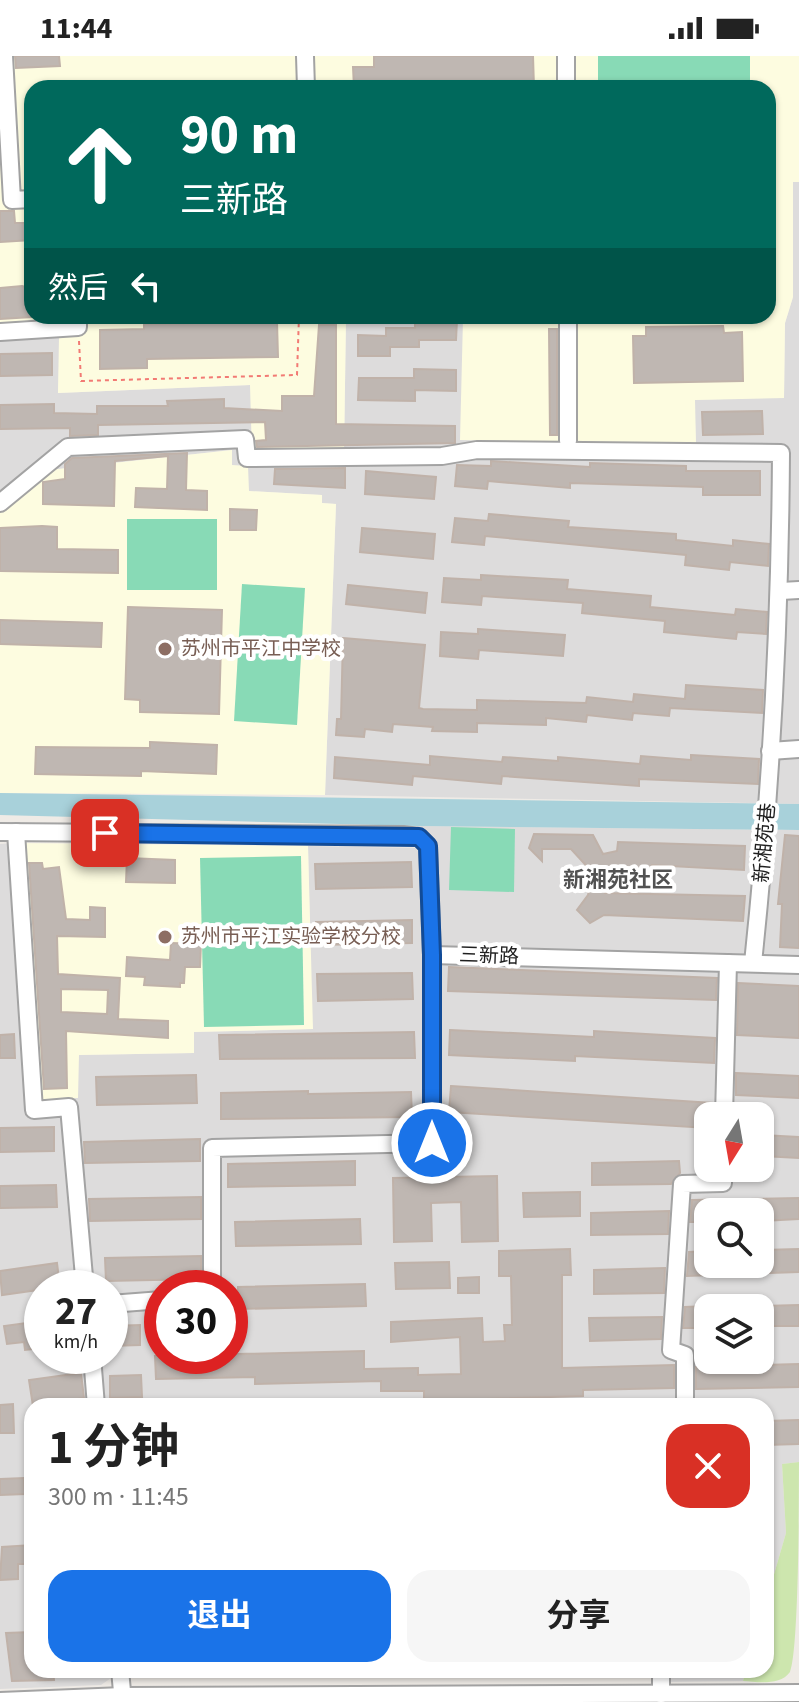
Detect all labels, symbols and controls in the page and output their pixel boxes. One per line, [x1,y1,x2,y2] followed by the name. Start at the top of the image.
[40,7,112,50] text: 11:44
[180,96,298,175] text: 90 m
[48,112,152,216] icon: ahead
[180,175,288,226] text: 三新路
[124,264,168,308] icon: left
[48,267,108,310] text: 然后
[181,635,341,663] place label: 苏州市平江中学校
[156,640,174,658] marker: 苏州市平江中学校
[71,799,139,867] pin
[748,802,782,884] street label: 新湘苑巷
[83,811,127,855] icon: arrive
[563,864,673,896] district label: 新湘苑社区
[181,923,401,951] place label: 苏州市平江实验学校分校
[156,928,174,946] marker: 苏州市平江实验学校分校
[459,941,519,971] street label: 三新路
[390,1101,474,1185] position arrow
[694,1102,774,1182] north arrow
[694,1102,774,1374] map controls
[694,1198,774,1278] button: search
[144,1270,248,1374] speed limit sign: 30
[55,1283,97,1340] text: 27
[694,1294,774,1374] button: layers
[54,1328,98,1356] text: km/h
[48,1414,179,1482] text: 1 分钟
[666,1424,750,1508] button: close
[48,1478,189,1515] text: 300 m · 11:45
[48,1570,391,1662] button: 退出
[407,1570,750,1662] button: 分享

